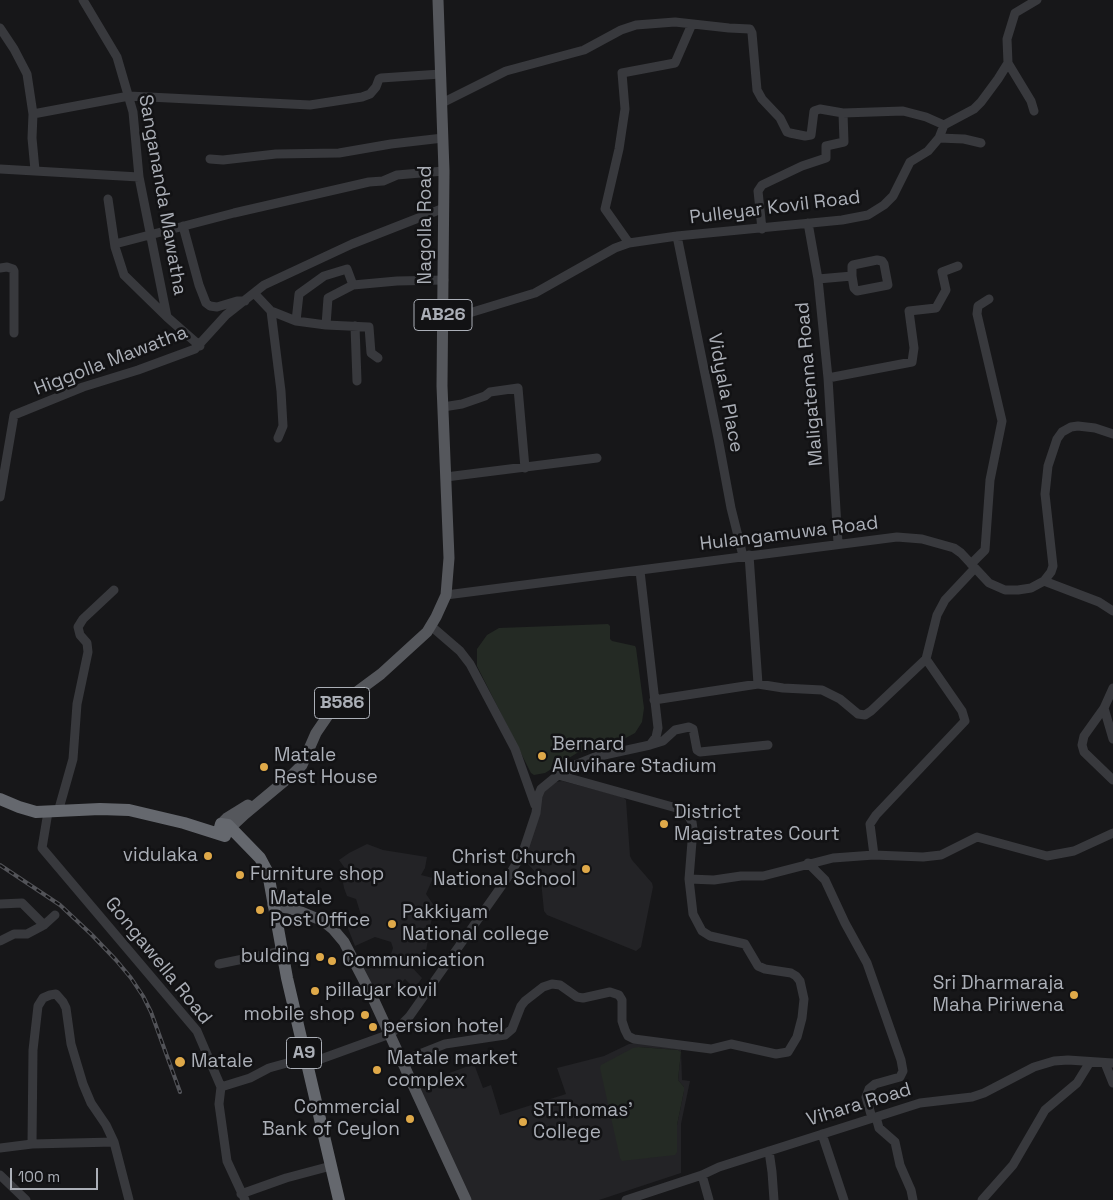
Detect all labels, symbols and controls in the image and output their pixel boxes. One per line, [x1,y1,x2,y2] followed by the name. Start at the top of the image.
[133,93,191,297] street label: Sangananda Mawatha
[415,166,437,284] street label: Nagolla Road
[688,186,862,230] street label: Pulleyar Kovil Road
[414,300,472,330] road number: AB26
[791,301,829,467] street label: Maligatenna Road
[31,321,191,401] street label: Higgolla Mawatha
[702,331,748,455] street label: Vidyala Place
[698,512,880,556] street label: Hulangamuwa Road
[314,688,370,718] road number: B586
[552,734,717,778] place label: Bernard Aluvihare Stadium
[274,745,378,789] place label: Matale Rest House
[536,750,548,762] marker: Bernard Aluvihare Stadium
[258,761,270,773] marker: Matale Rest House
[674,802,840,846] place label: District Magistrates Court
[658,818,670,830] marker: District Magistrates Court
[123,845,198,867] place label: vidulaka
[433,847,576,891] place label: Christ Church National School
[202,850,214,862] marker: vidulaka
[580,863,592,875] marker: Christ Church National School
[250,864,384,886] place label: Furniture shop
[234,869,246,881] marker: Furniture shop
[270,888,370,932] place label: Matale Post Office
[100,893,216,1029] street label: Gongawella Road
[402,902,549,946] place label: Pakkiyam National college
[254,904,266,916] marker: Matale Post Office
[386,918,398,930] marker: Pakkiyam National college
[241,946,310,968] place label: bulding
[342,950,485,972] place label: Communication
[314,951,326,963] marker: bulding
[326,955,338,967] marker: Communication
[932,973,1064,1017] place label: Sri Dharmaraja Maha Piriwena
[325,980,437,1002] place label: pillayar kovil
[309,985,321,997] marker: pillayar kovil
[1068,989,1080,1001] marker: Sri Dharmaraja Maha Piriwena
[244,1004,355,1026] place label: mobile shop
[359,1009,371,1021] marker: mobile shop
[383,1016,504,1038] place label: persion hotel
[367,1021,379,1033] marker: persion hotel
[286,1038,322,1068] road number: A9
[387,1048,518,1092] place label: Matale market complex
[191,1051,253,1073] place label: Matale
[173,1055,187,1069] marker: Matale
[371,1064,383,1076] marker: Matale market complex
[804,1078,914,1132] street label: Vihara Road
[262,1097,400,1141] place label: Commercial Bank of Ceylon
[533,1100,633,1144] place label: ST.Thomas' College
[404,1113,416,1125] marker: Commercial Bank of Ceylon
[517,1116,529,1128] marker: ST.Thomas' College
[12,1158,100,1190] scale bar
[18,1167,60,1186] text: 100 m

